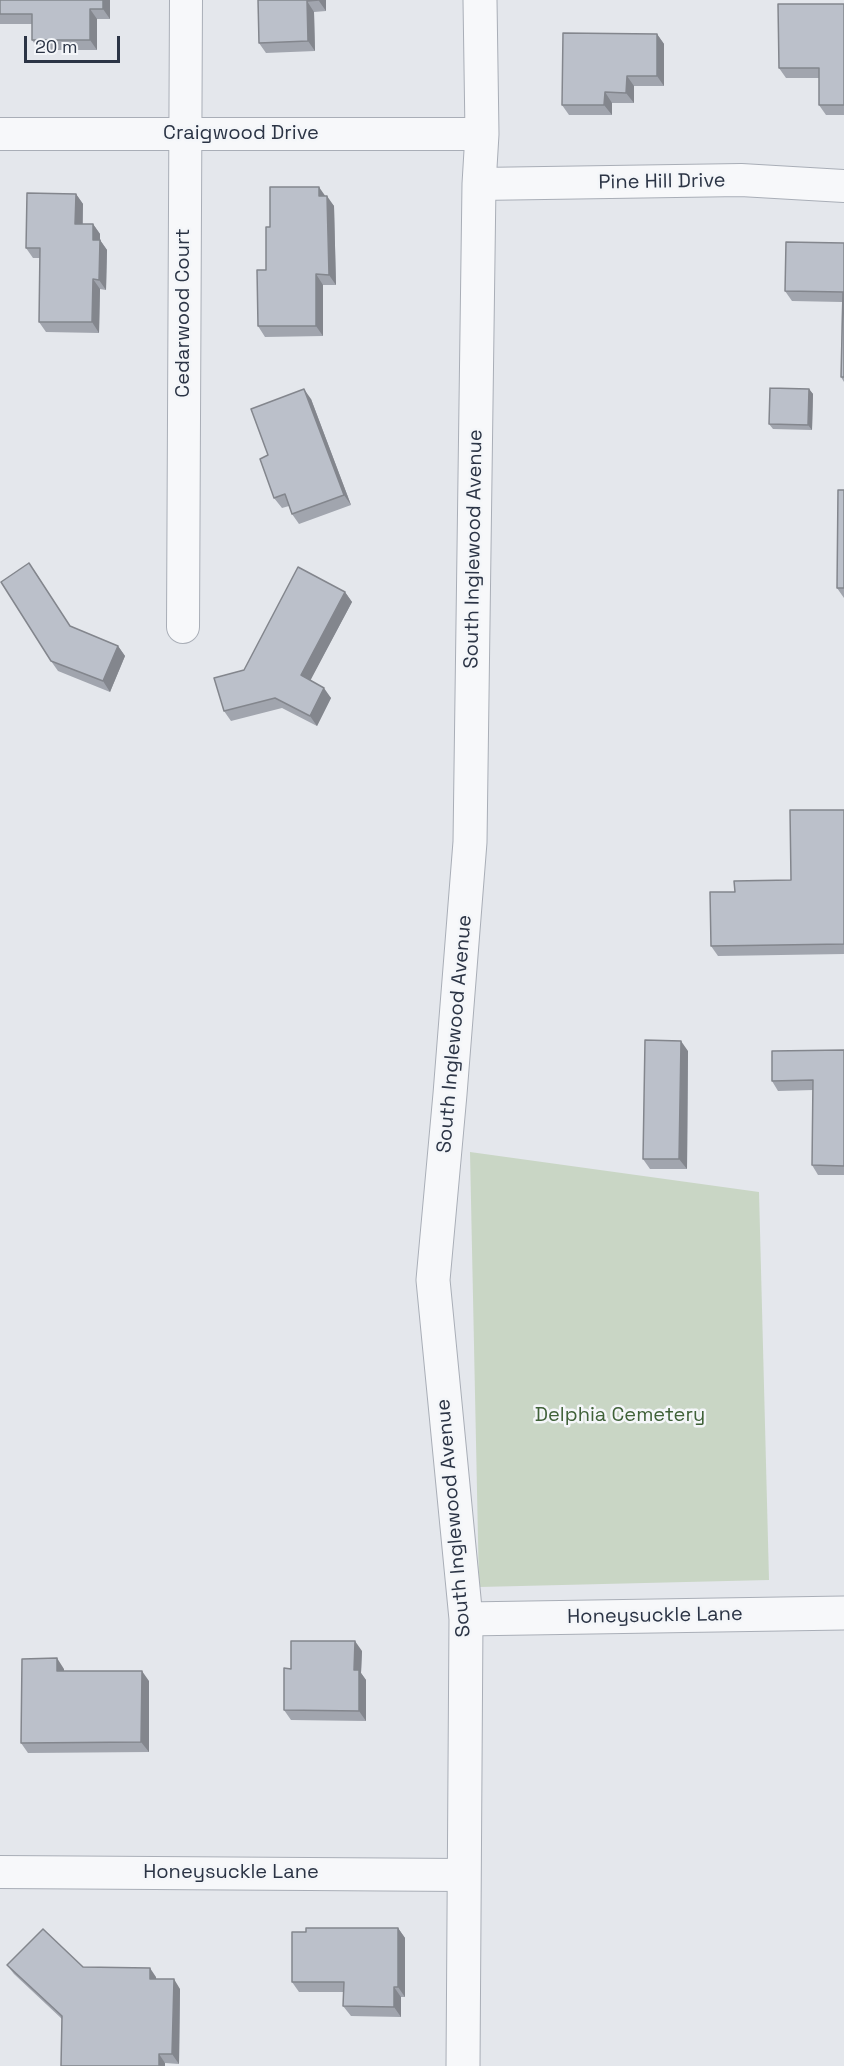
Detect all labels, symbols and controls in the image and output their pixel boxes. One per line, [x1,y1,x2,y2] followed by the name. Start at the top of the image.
[27,24,123,62] scale bar
[35,35,78,58] text: 20 m
[163,122,319,146] street label: Craigwood Drive
[598,169,726,195] street label: Pine Hill Drive
[172,228,196,398] street label: Cedarwood Court
[460,429,488,669] street label: South Inglewood Avenue
[433,914,477,1154] street label: South Inglewood Avenue
[432,1398,476,1638] street label: South Inglewood Avenue
[535,1404,705,1428] park label: Delphia Cemetery
[567,1602,743,1630] street label: Honeysuckle Lane
[143,1861,319,1885] street label: Honeysuckle Lane

